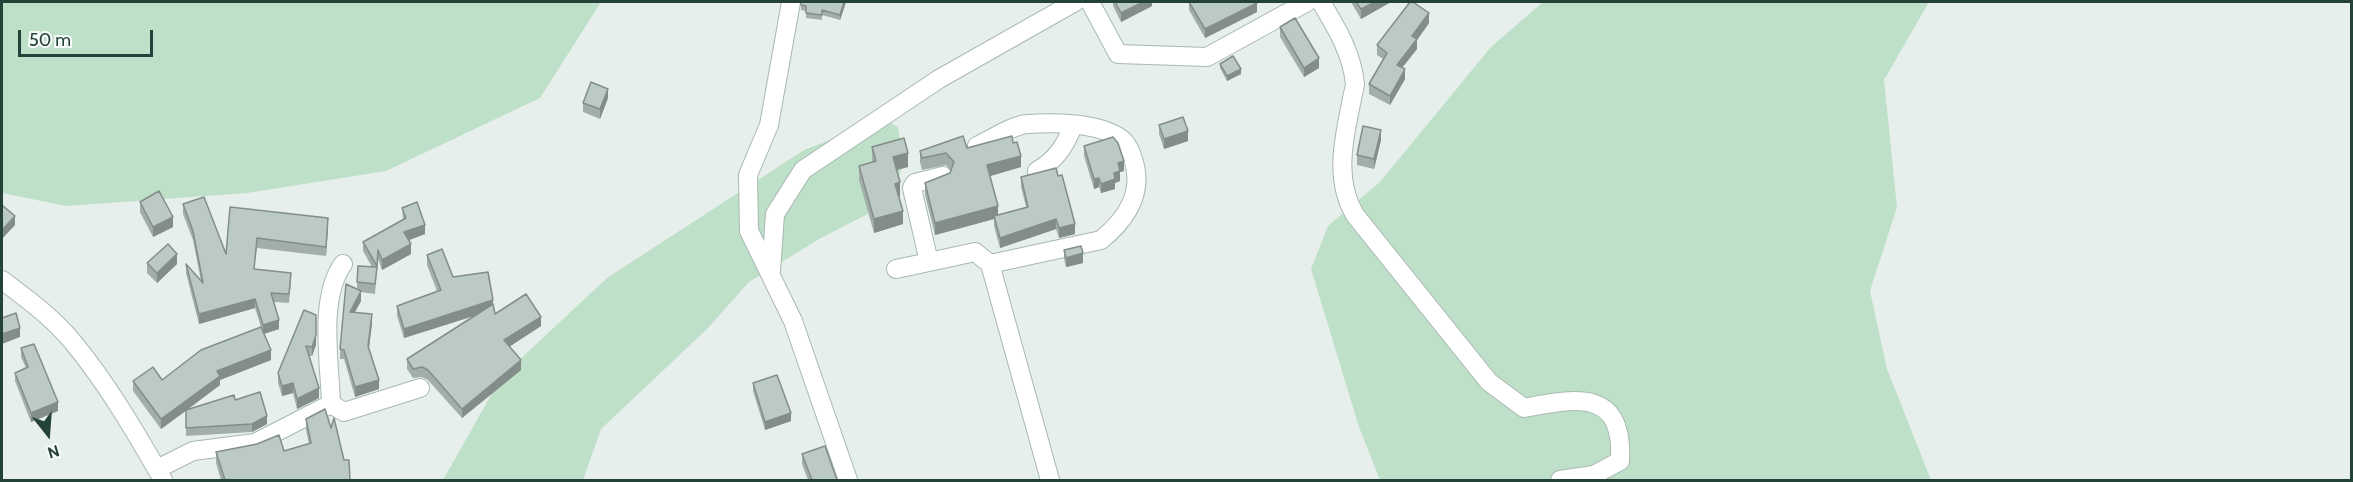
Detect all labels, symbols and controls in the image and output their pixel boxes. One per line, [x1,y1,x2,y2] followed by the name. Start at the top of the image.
[21,18,156,56] scale bar
[29,29,71,51] text: 50 m
[18,404,78,464] north arrow
[45,441,62,462] text: N

